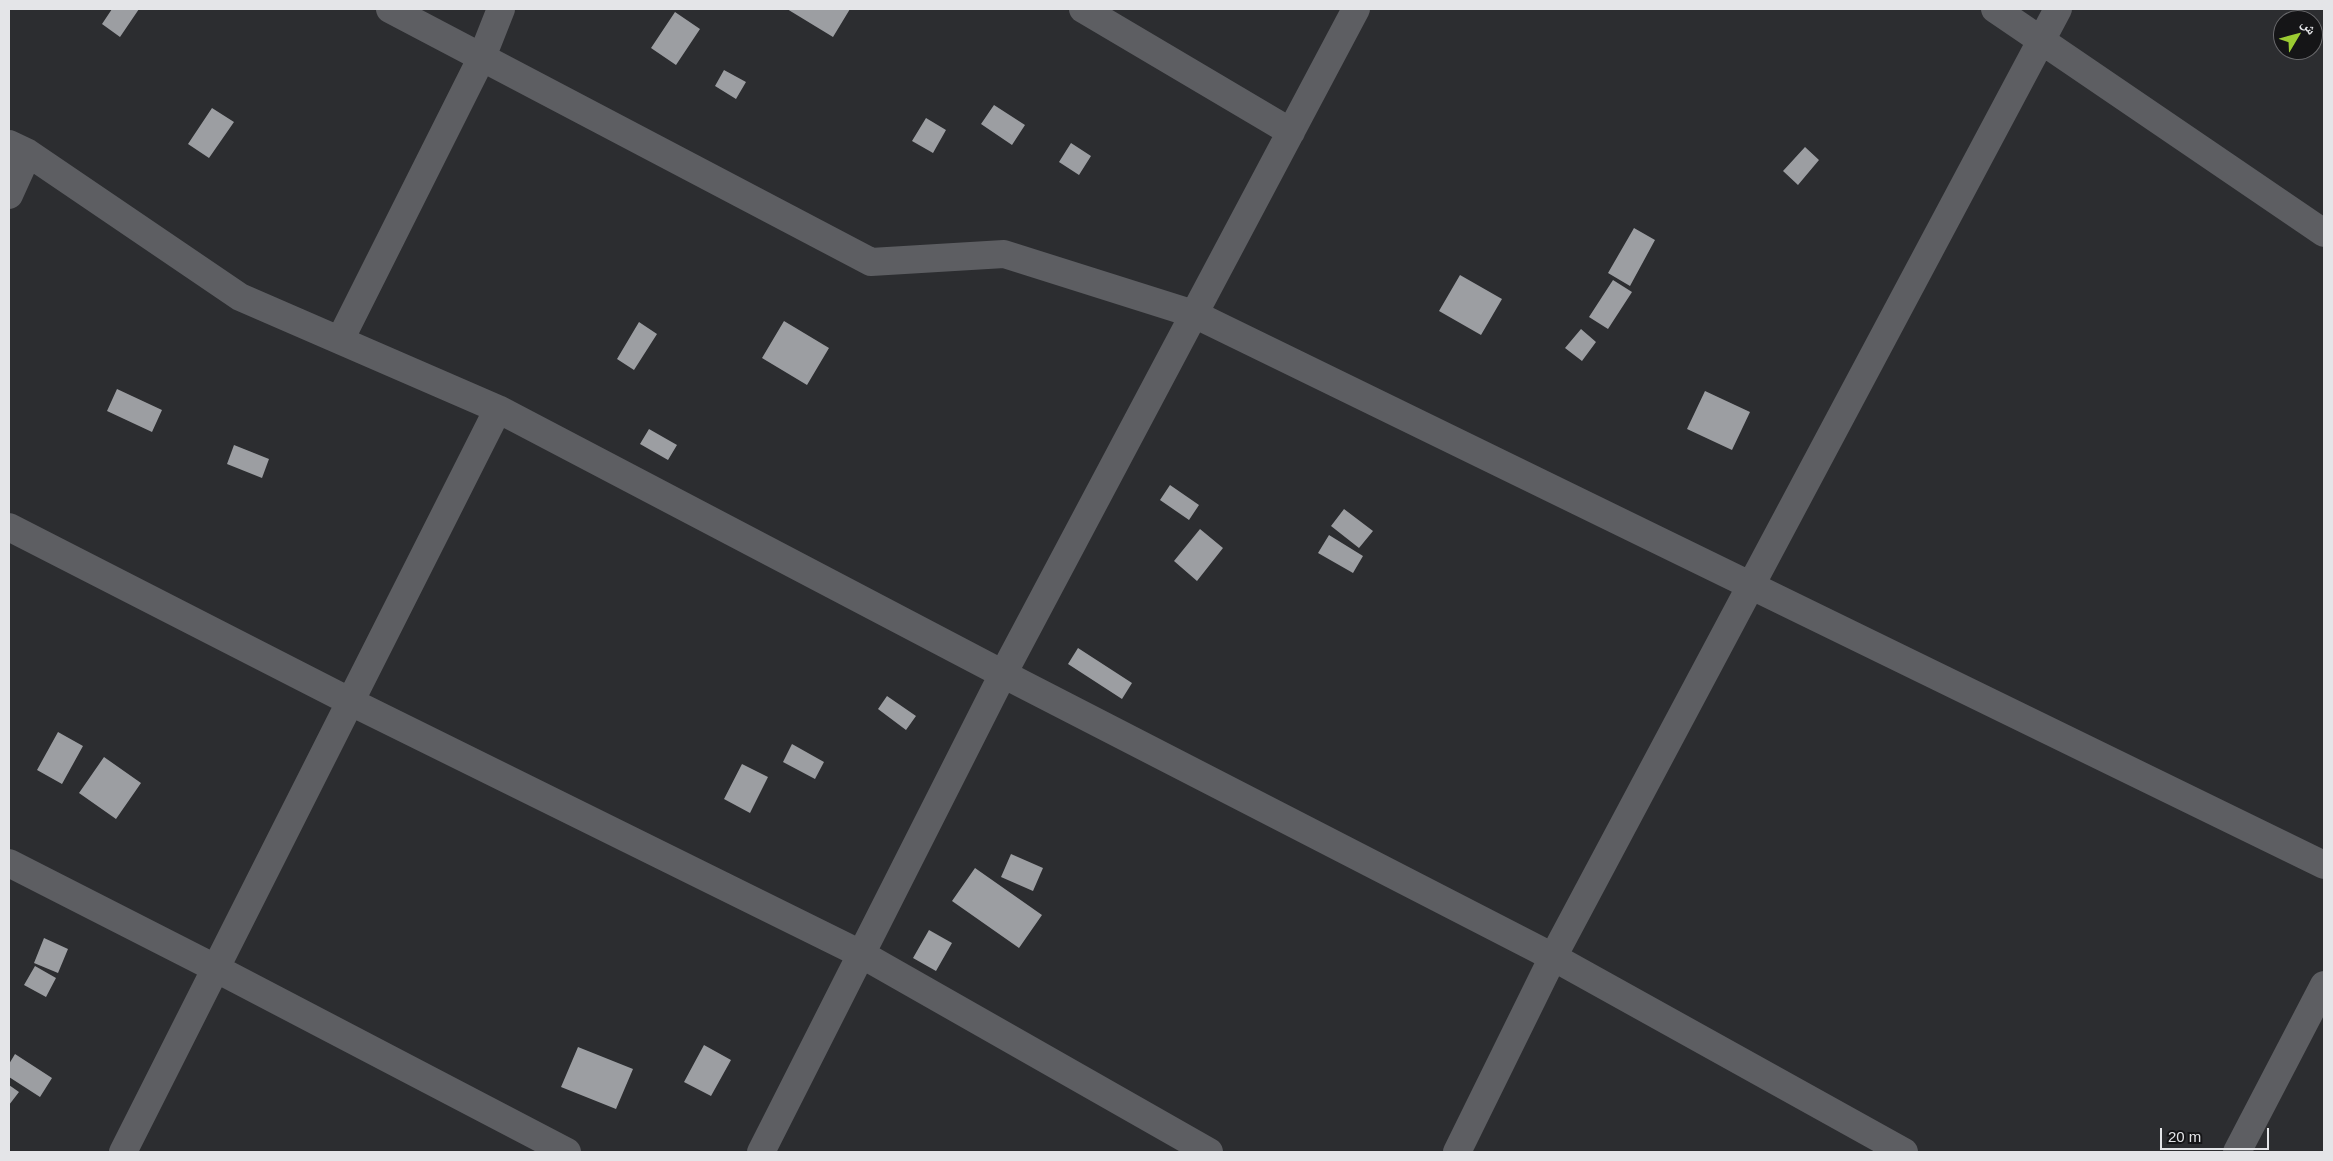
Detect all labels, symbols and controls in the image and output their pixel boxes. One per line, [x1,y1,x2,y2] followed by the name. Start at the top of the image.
[2273,10,2323,60] north arrow
[2298,16,2320,37] text: ش
[2163,1118,2272,1150] scale bar
[2168,1128,2201,1145] text: 20 m

